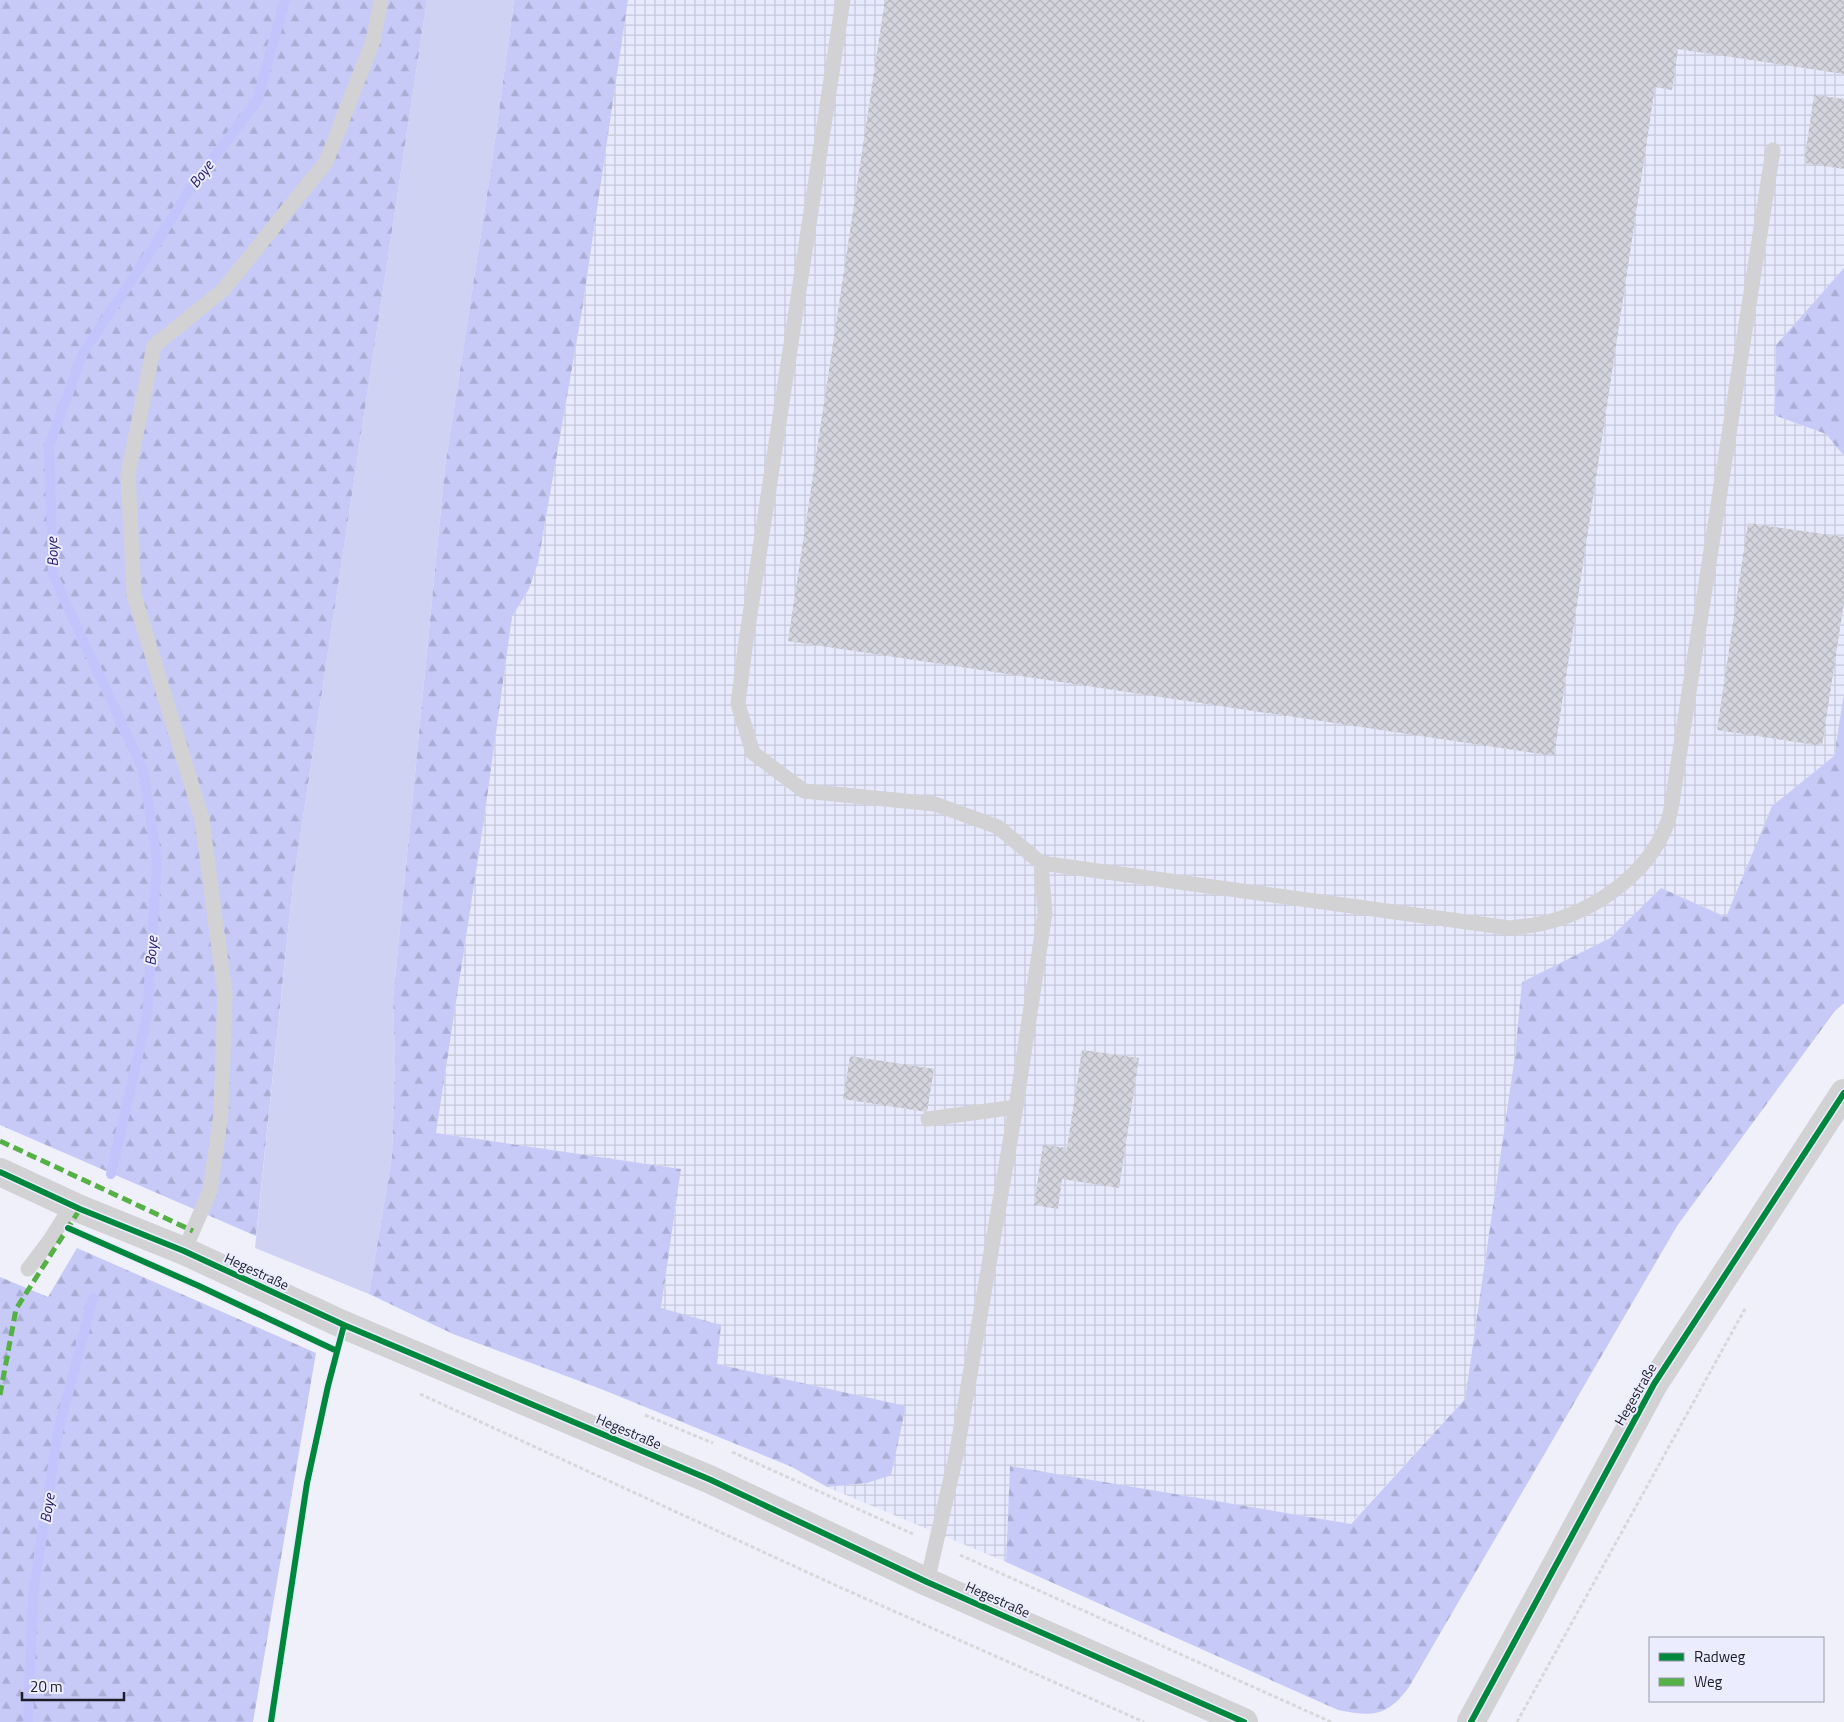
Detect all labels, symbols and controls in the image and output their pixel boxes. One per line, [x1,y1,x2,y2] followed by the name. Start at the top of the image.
[183,154,220,193] water label: Boye
[40,536,64,567] water label: Boye
[139,934,164,966] water label: Boye
[221,1247,293,1295] street label: Hegestraße
[1609,1359,1661,1429] street label: Hegestraße
[593,1408,665,1454] street label: Hegestraße
[33,1491,61,1524] water label: Boye
[962,1575,1034,1623] street label: Hegestraße
[1649,1637,1824,1702] legend
[1694,1645,1746,1668] text: Radweg
[22,1670,125,1702] scale bar
[1694,1670,1723,1693] text: Weg
[30,1675,63,1698] text: 20 m

